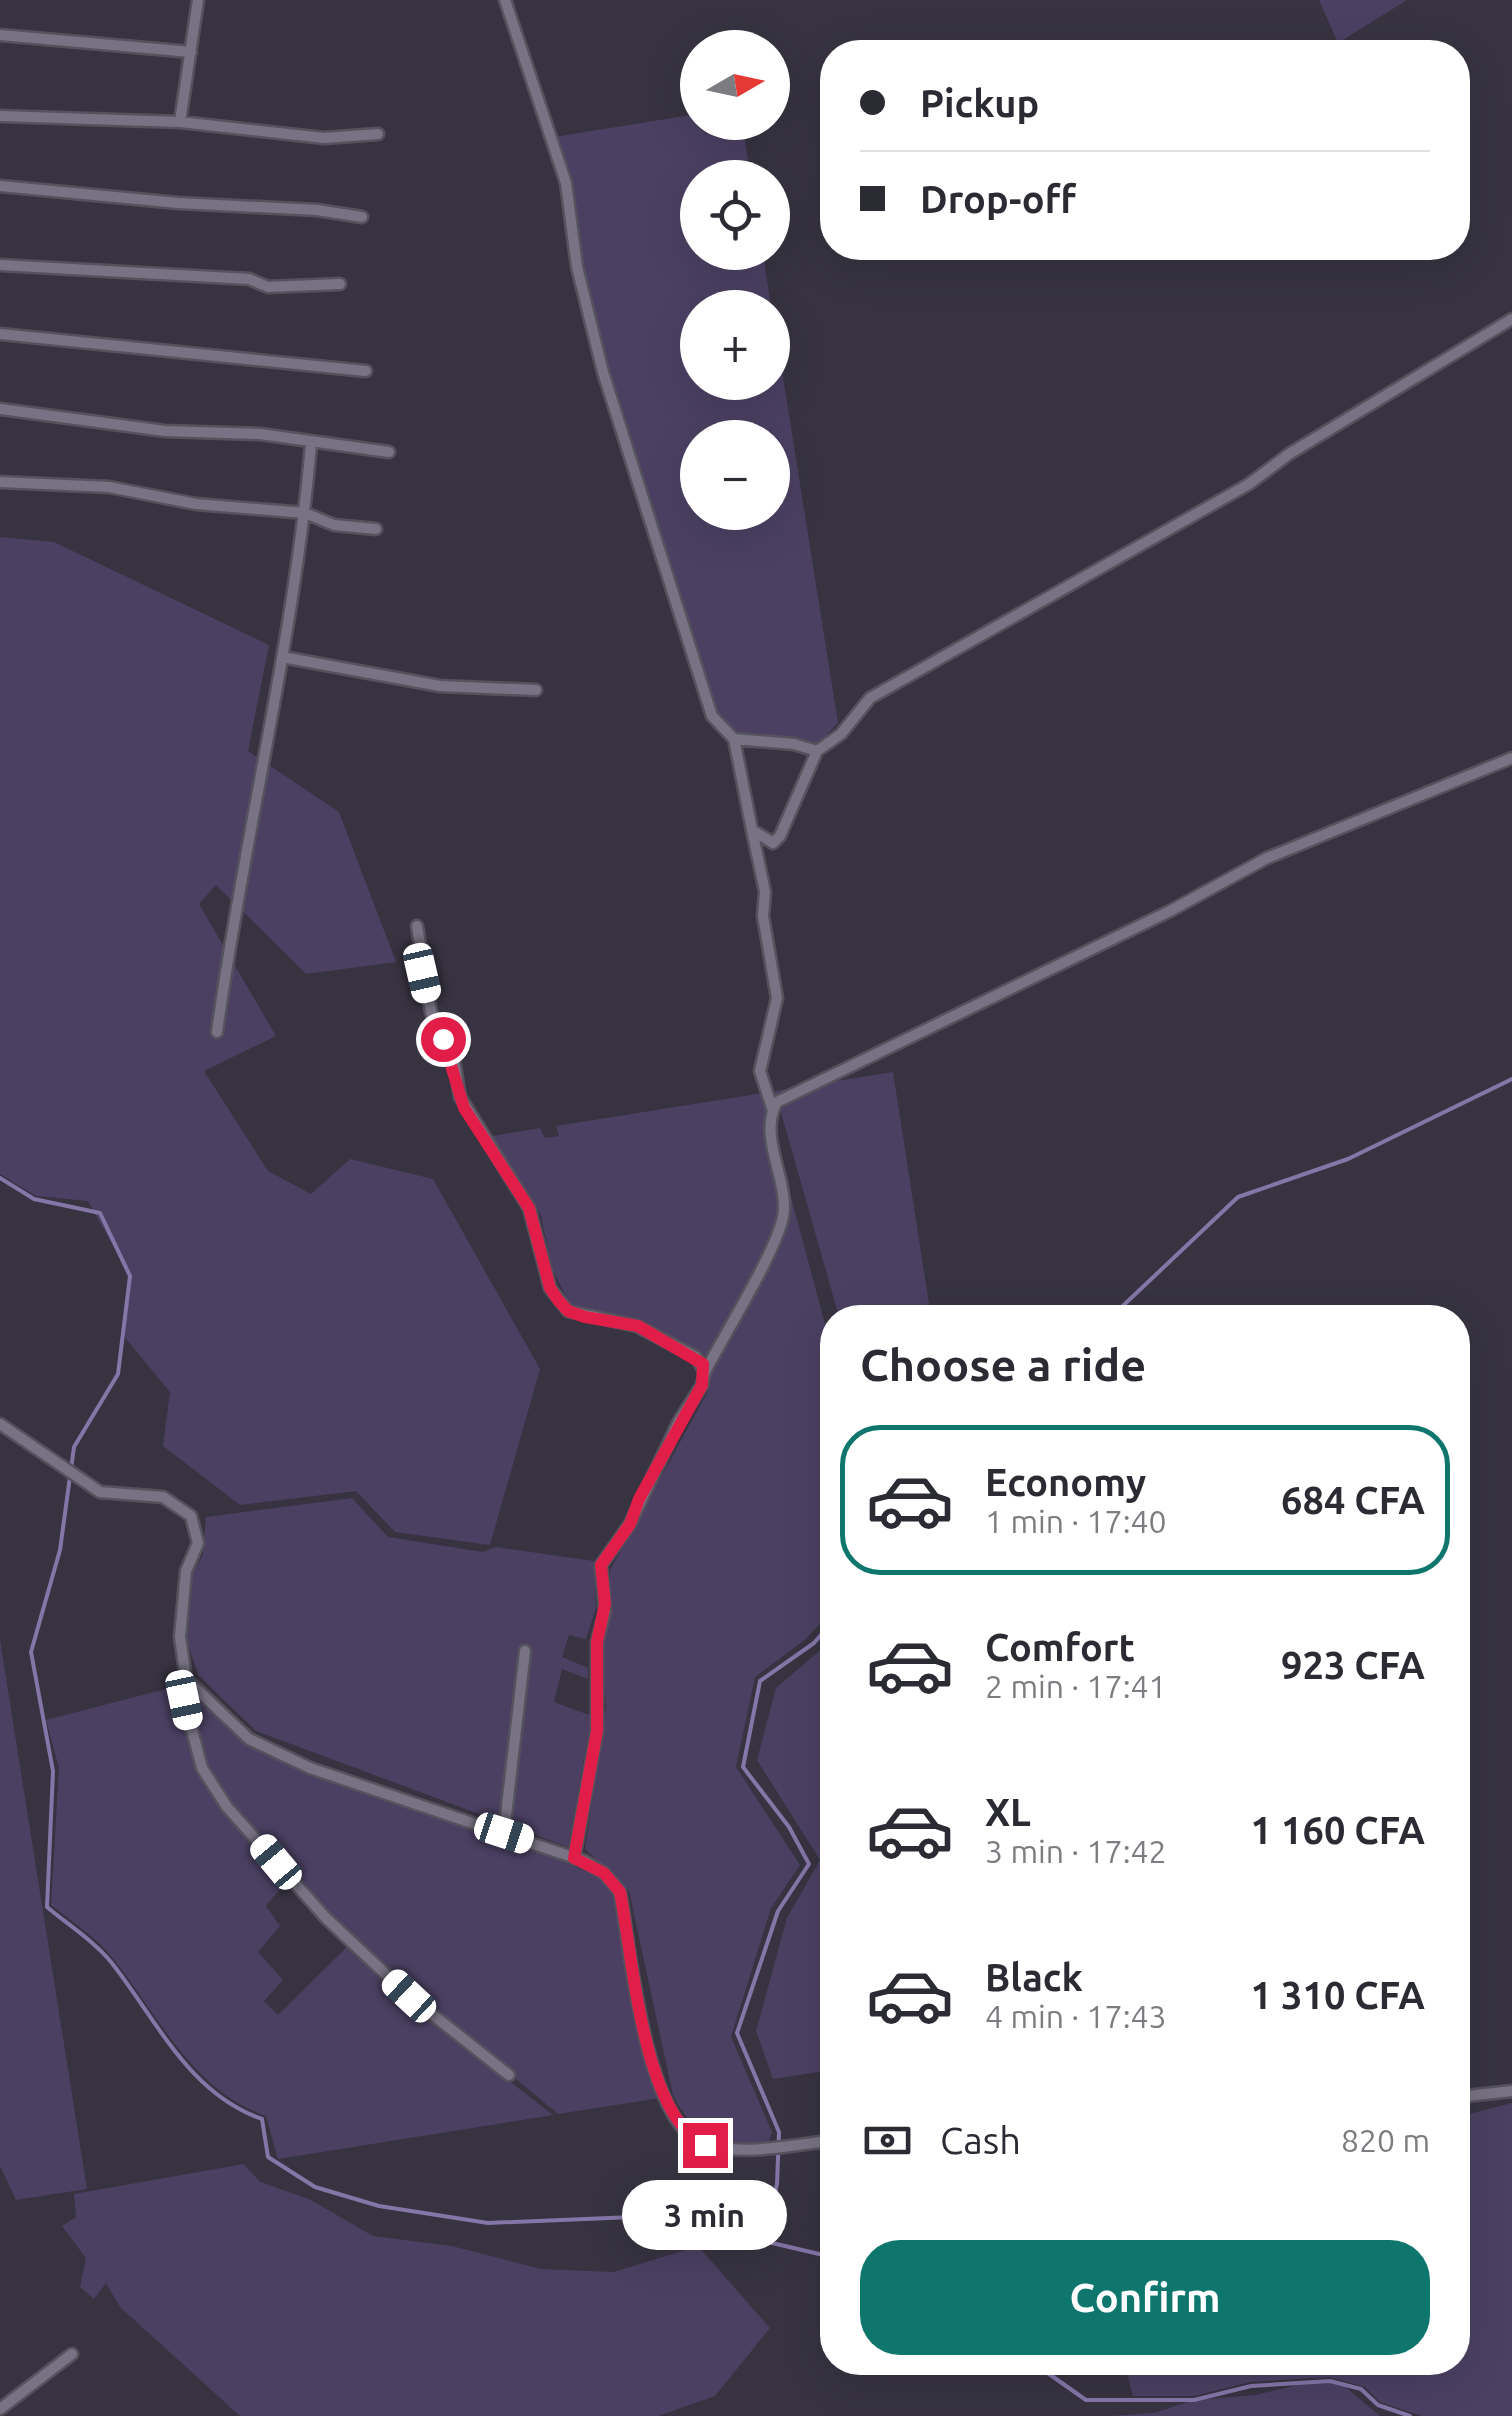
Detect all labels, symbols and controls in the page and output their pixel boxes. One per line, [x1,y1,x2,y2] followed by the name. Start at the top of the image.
[680,30,790,140] north arrow
[680,30,790,530] map controls
[920,82,1039,124] text: Pickup
[680,160,790,270] button: locate
[920,178,1076,220] text: Drop-off
[680,290,790,400] button: +
[680,420,790,530] button: −
[401,940,443,1006] car
[421,1017,466,1062] route start
[860,1339,1146,1390] text: Choose a ride
[865,1455,955,1545] icon: car
[985,1461,1146,1503] text: Economy
[1281,1479,1425,1521] text: 684 CFA
[985,1503,1167,1539] text: 1 min · 17:40
[865,1620,955,1710] icon: car
[985,1626,1135,1668] text: Comfort
[1281,1644,1425,1686] text: 923 CFA
[163,1668,205,1732] car
[985,1668,1167,1704] text: 2 min · 17:41
[865,1785,955,1875] icon: car
[985,1791,1031,1833] text: XL
[471,1809,537,1857] car
[1251,1809,1425,1851] text: 1 160 CFA
[245,1829,307,1895] car
[985,1833,1167,1869] text: 3 min · 17:42
[865,1950,955,2040] icon: car
[985,1956,1083,1998] text: Black
[377,1965,441,2027] car
[1251,1974,1425,2016] text: 1 310 CFA
[985,1998,1167,2034] text: 4 min · 17:43
[860,2113,915,2168] icon: cash
[940,2119,1021,2161] text: Cash
[1341,2122,1430,2158] text: 820 m
[683,2123,728,2168] route end
[622,2180,788,2250] callout: 3 min
[664,2197,745,2233] text: 3 min
[860,2240,1430,2355] button: Confirm

